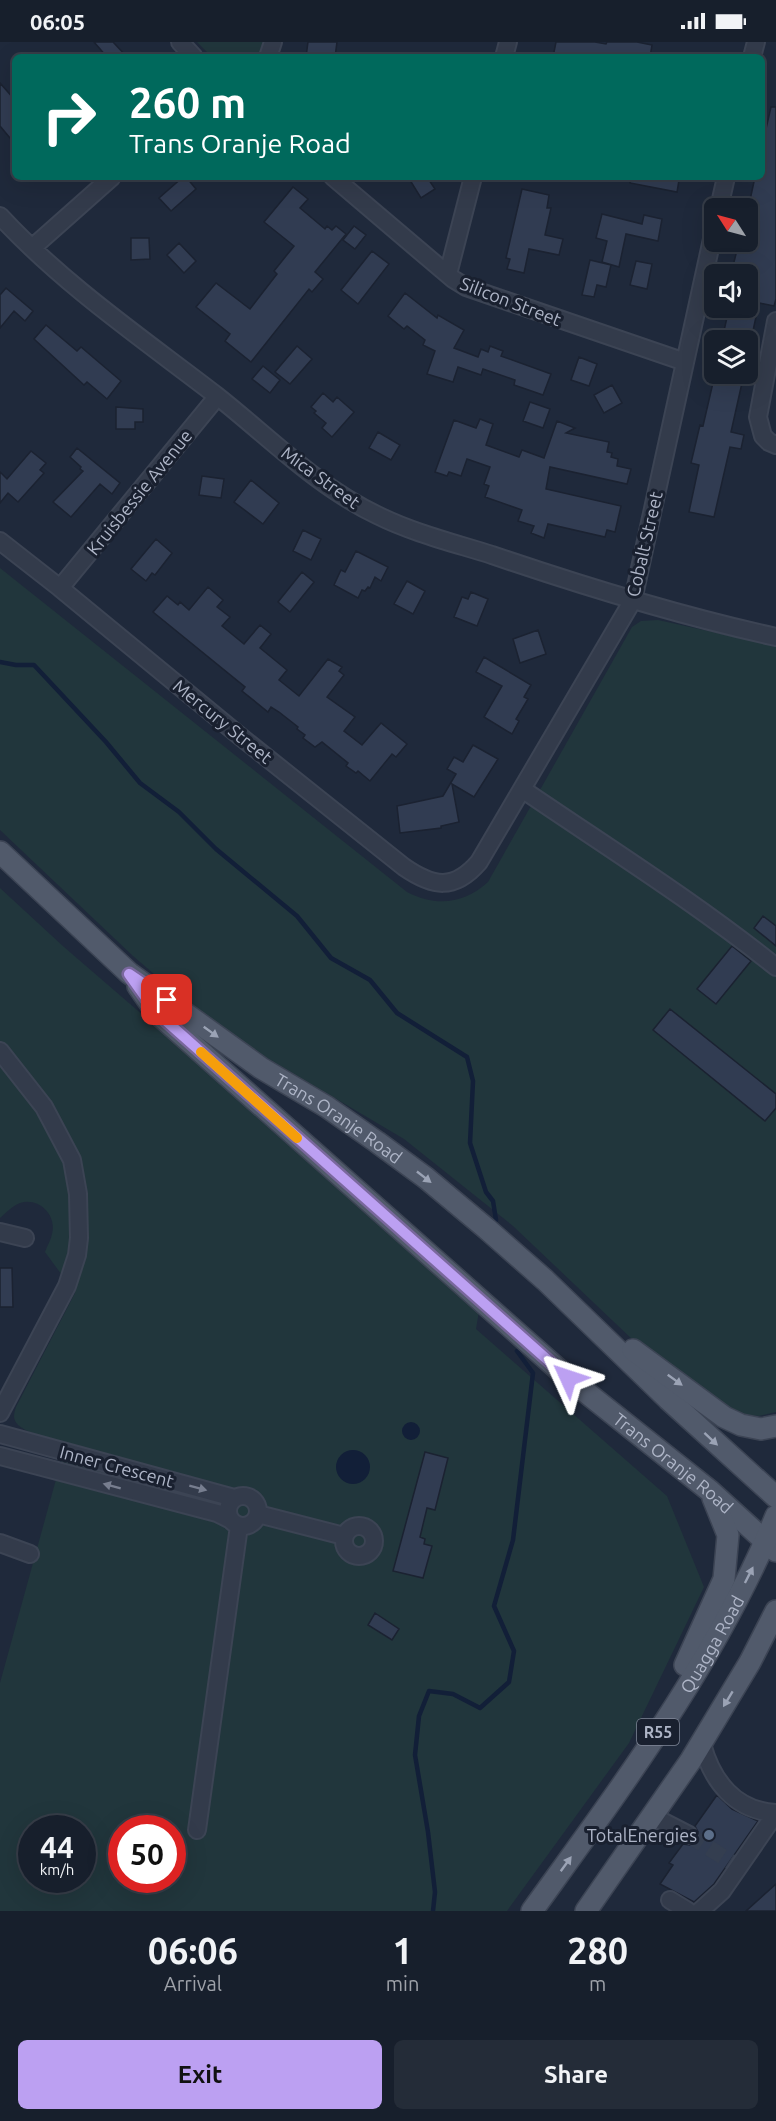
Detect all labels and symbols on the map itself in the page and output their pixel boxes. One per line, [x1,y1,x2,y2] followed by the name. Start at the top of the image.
[704,198,758,252] north arrow
[458,273,564,329] street label: Silicon Street
[82,425,196,559] street label: Kruisbessie Avenue
[278,442,364,512] street label: Mica Street
[622,489,666,599] street label: Cobalt Street
[170,675,276,767] street label: Mercury Street
[141,974,192,1025] pin
[202,1026,218,1038] one-way arrow
[272,1069,406,1167] street label: Trans Oranje Road
[416,1171,432,1183] one-way arrow
[536,1346,600,1410] position arrow
[667,1374,683,1386] one-way arrow
[610,1408,737,1517] street label: Trans Oranje Road
[703,1432,718,1446] one-way arrow
[58,1441,176,1491] street label: Inner Crescent
[103,1480,122,1490] one-way arrow
[189,1484,207,1494] one-way arrow
[744,1566,754,1583] one-way arrow
[676,1592,747,1697] street label: Quagga Road
[723,1691,733,1708] one-way arrow
[637,1719,679,1745] road number: R55
[108,1815,186,1893] speed limit sign: 50
[587,1825,697,1845] place label: TotalEnergies
[702,1828,716,1842] marker: TotalEnergies
[560,1856,572,1872] one-way arrow

